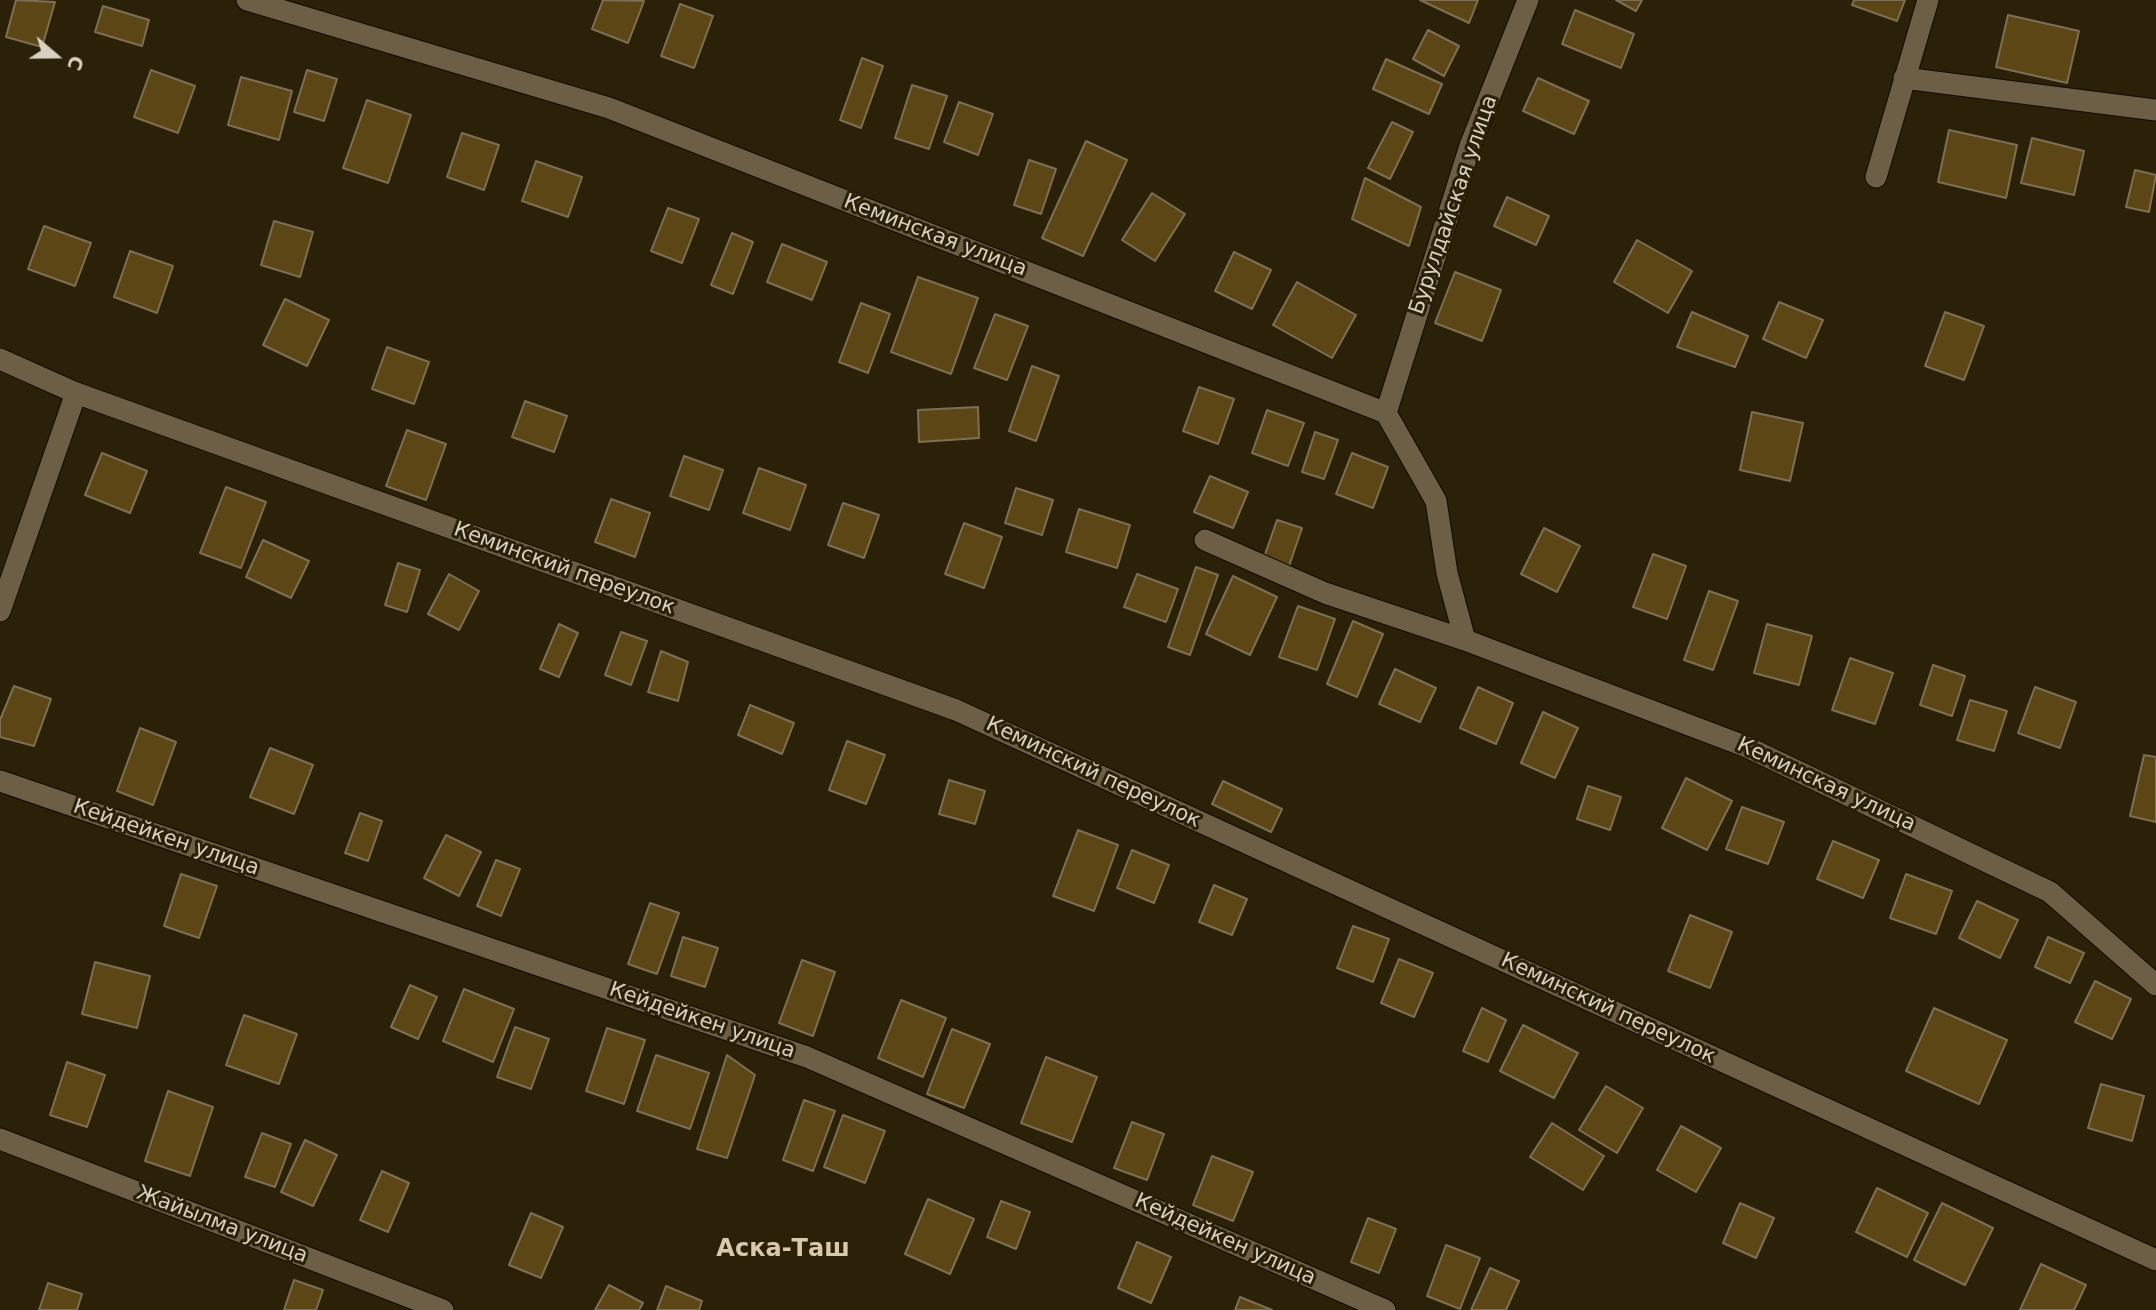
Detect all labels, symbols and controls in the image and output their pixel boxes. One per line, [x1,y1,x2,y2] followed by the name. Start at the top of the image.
[21,21,91,91] north arrow
[63,53,88,73] text: С
[1405,92,1503,318] street label: Бурулдайская улица
[840,189,1030,283] street label: Кеминская улица
[450,517,678,621] street label: Кеминский переулок
[982,712,1204,834] street label: Кеминский переулок
[1733,733,1919,837] street label: Кеминская улица
[70,794,262,882] street label: Кейдейкен улица
[1497,948,1719,1070] street label: Кеминский переулок
[606,977,798,1065] street label: Кейдейкен улица
[133,1181,311,1269] street label: Жайылма улица
[1131,1189,1319,1291] street label: Кейдейкен улица
[716,1236,850,1264] district label: Аска-Таш

